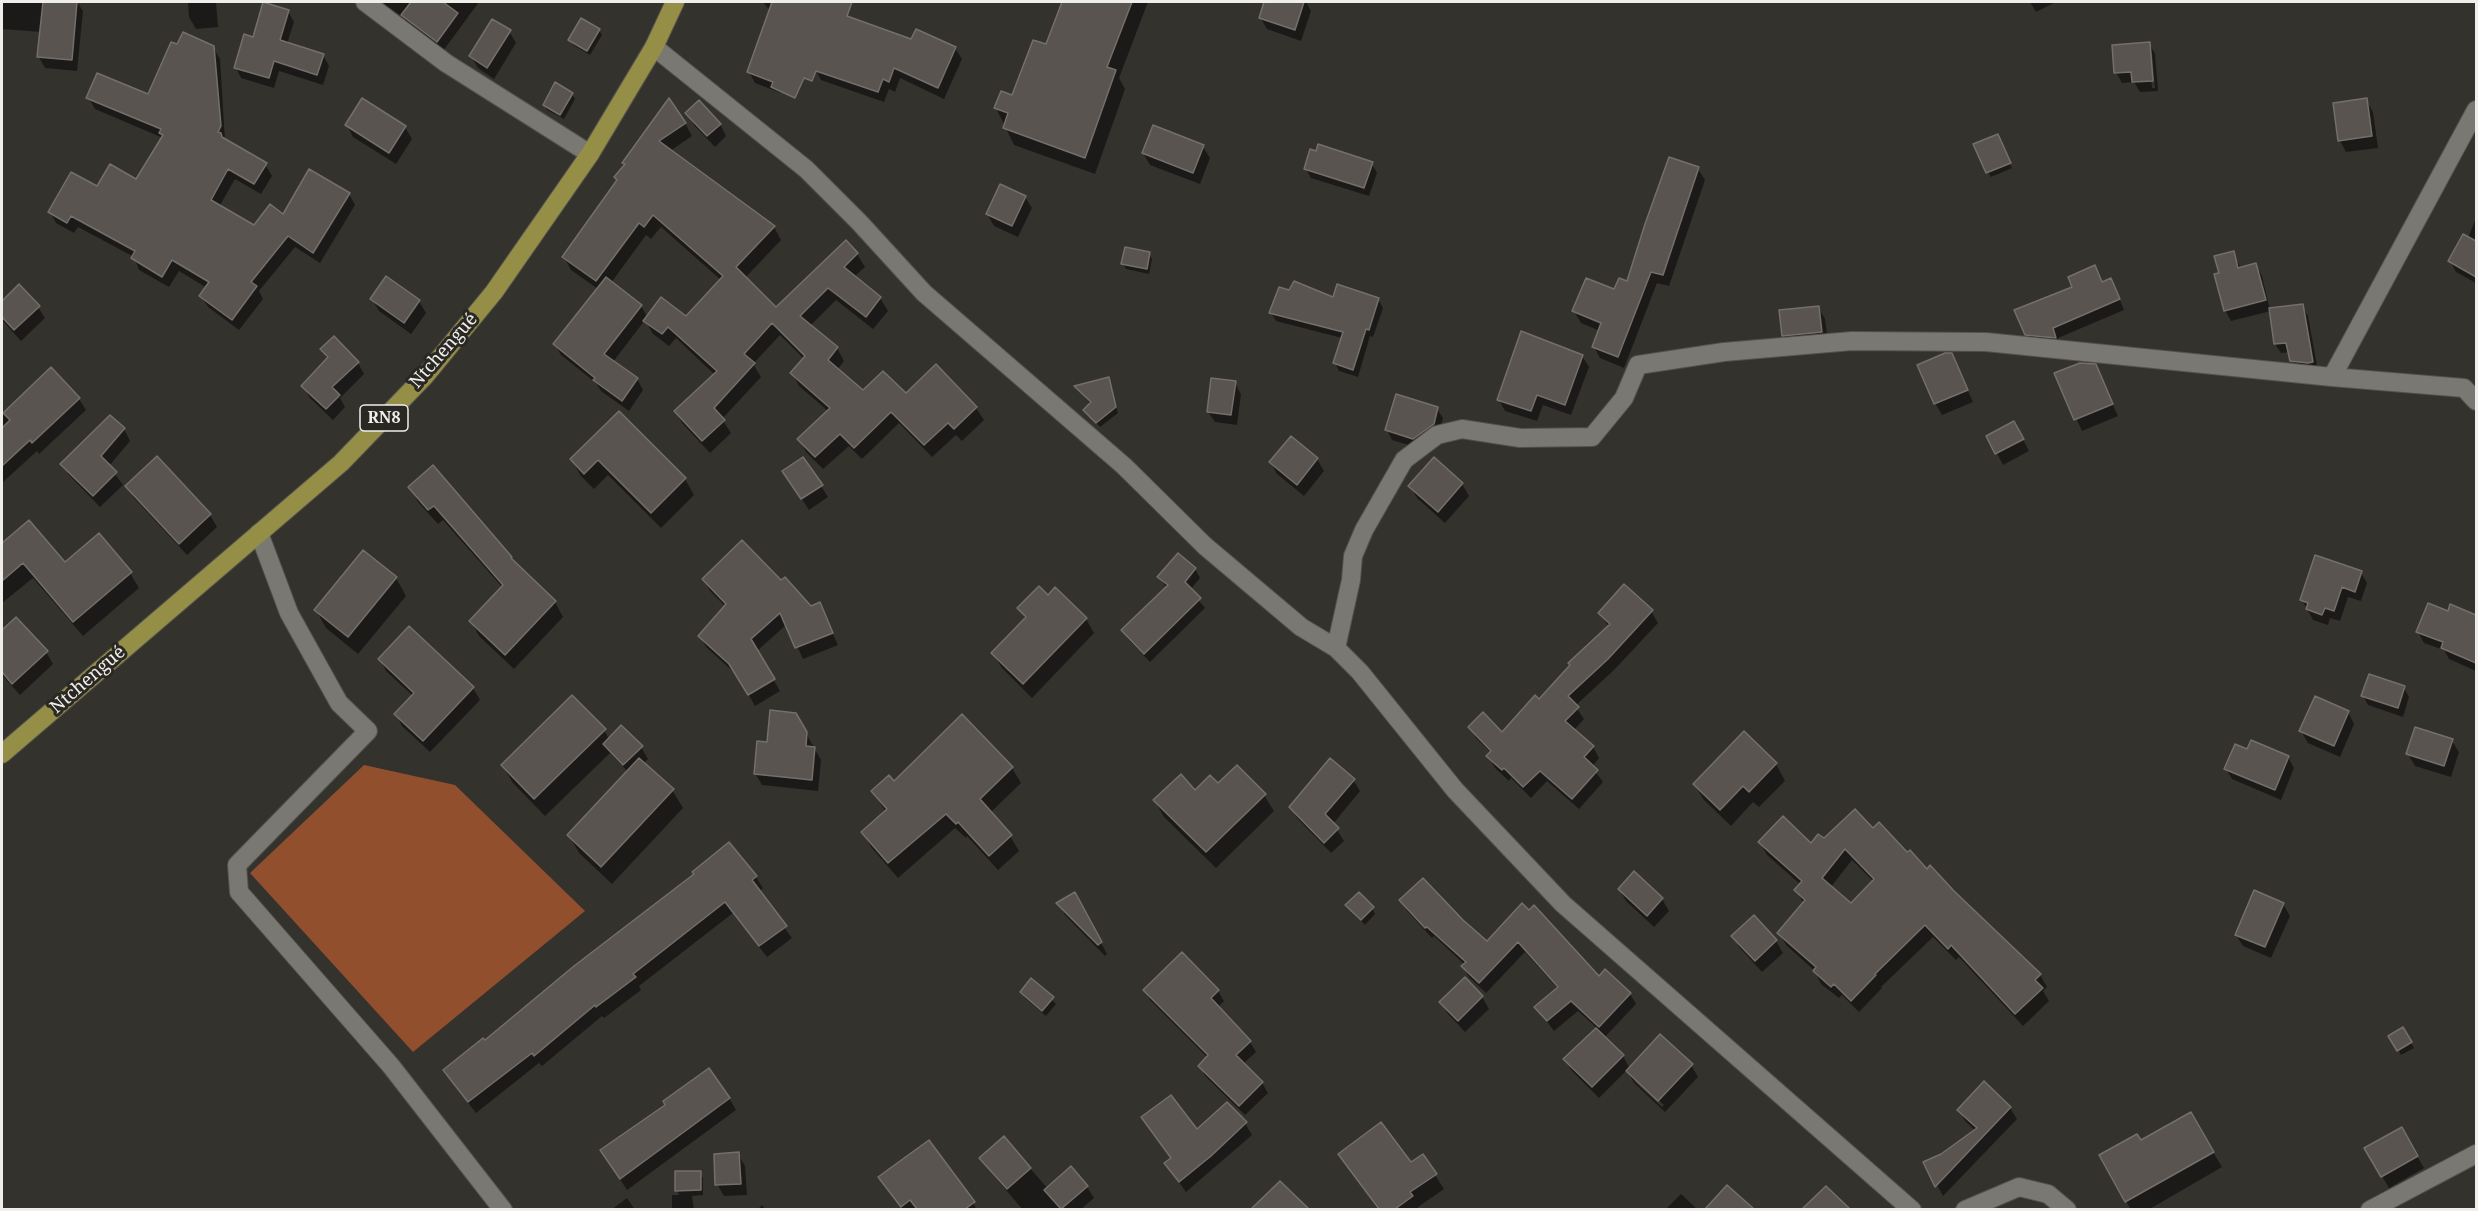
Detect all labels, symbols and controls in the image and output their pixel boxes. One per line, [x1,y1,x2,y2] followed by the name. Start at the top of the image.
[406,309,482,393] street label: Ntchengué
[360,405,408,431] road number: RN8
[46,642,130,718] street label: Ntchengué

